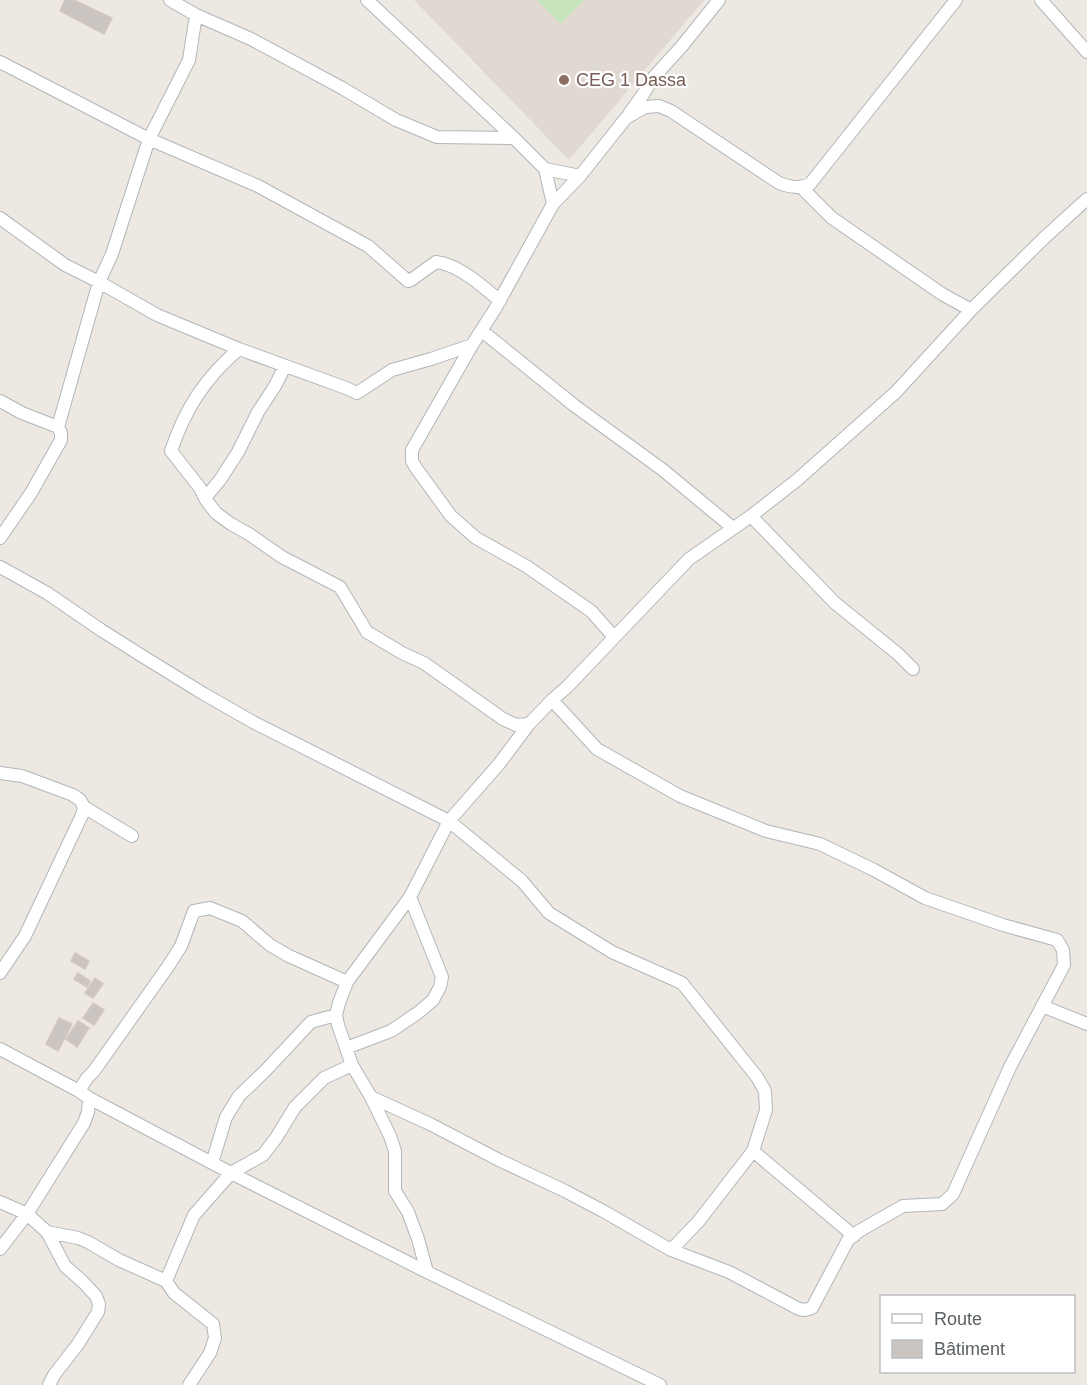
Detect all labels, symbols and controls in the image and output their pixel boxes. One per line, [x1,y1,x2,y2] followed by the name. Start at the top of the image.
[576,70,687,90] place label: CEG 1 Dassa
[557,73,571,87] marker: CEG 1 Dassa
[880,1295,1075,1373] legend
[934,1309,982,1329] text: Route
[934,1339,1005,1359] text: Bâtiment

